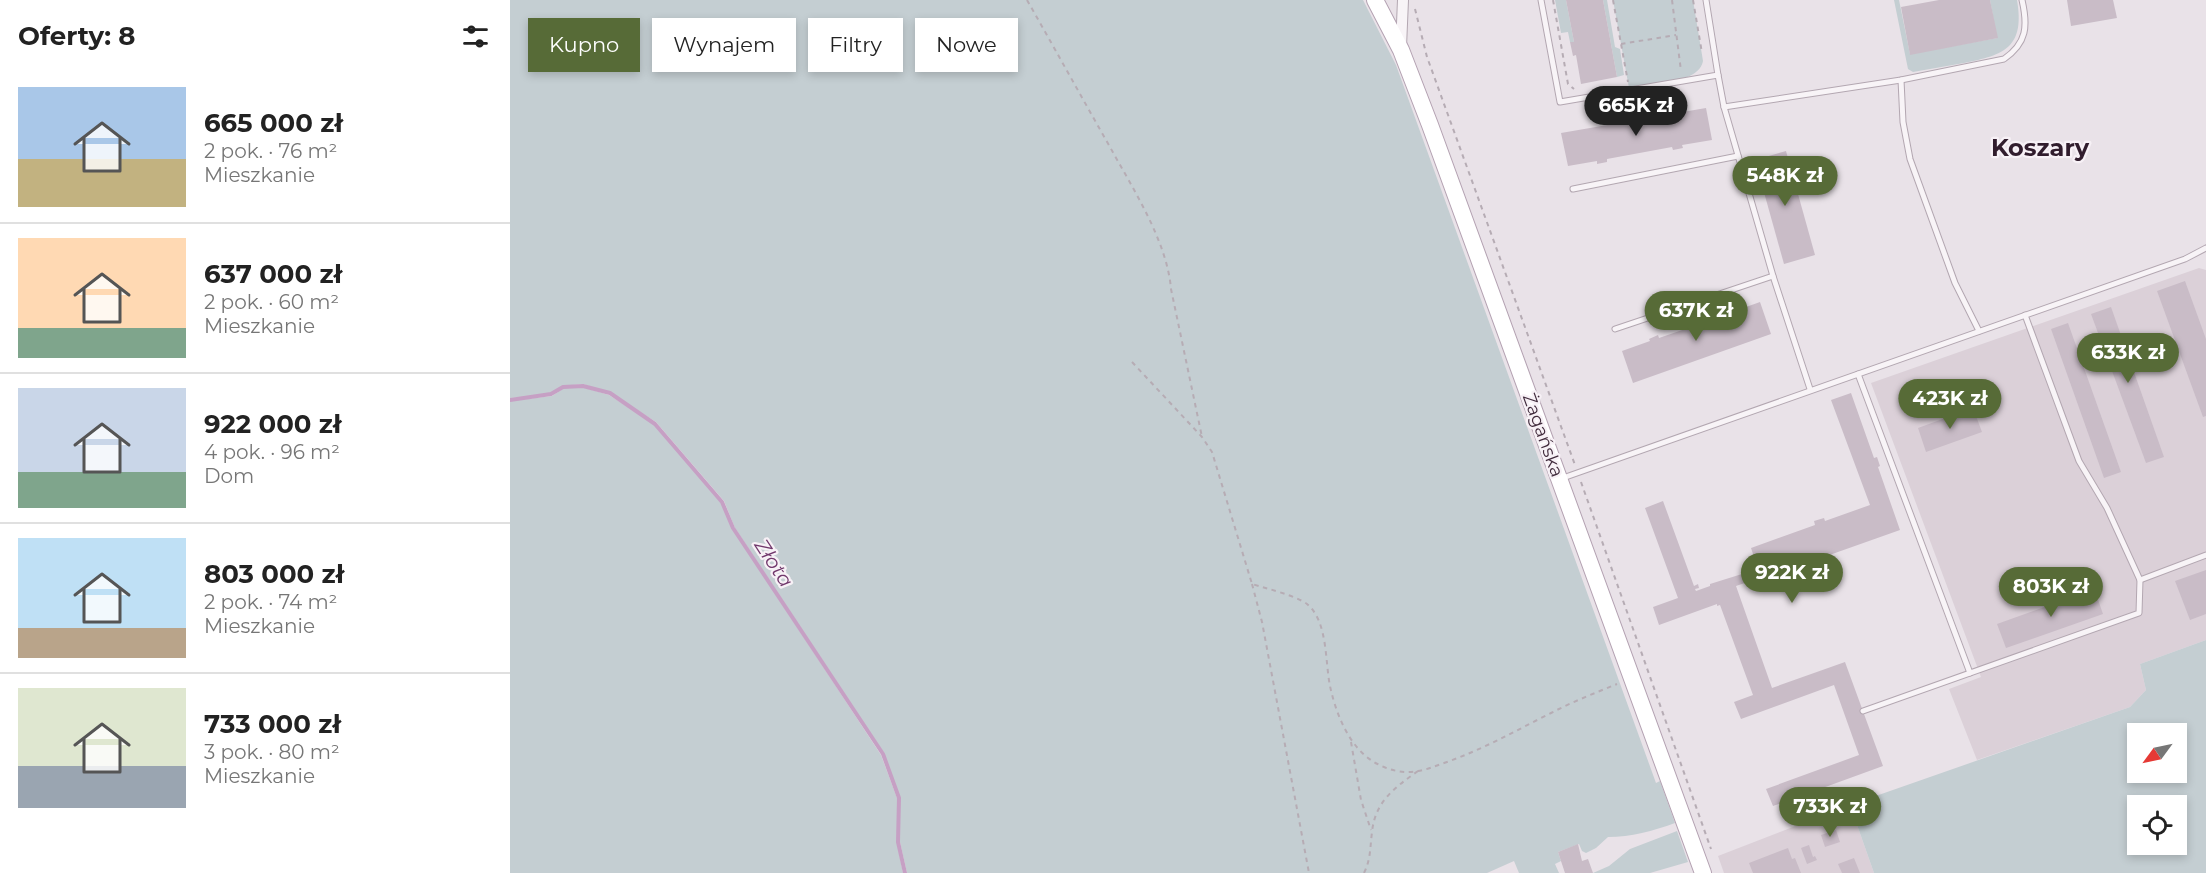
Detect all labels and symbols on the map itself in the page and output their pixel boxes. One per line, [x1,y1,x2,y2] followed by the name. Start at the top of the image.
[1581,86,1691,137] pin: 665K zł
[1991,133,2090,162] district label: Koszary
[1730,156,1840,207] pin: 548K zł
[1641,291,1751,342] pin: 637K zł
[2073,333,2183,384] pin: 633K zł
[1895,379,2005,430] pin: 423K zł
[1518,390,1568,480] street label: Żagańska
[749,533,798,592] water label: Złota
[1737,553,1847,604] pin: 922K zł
[1996,567,2106,618] pin: 803K zł
[2127,723,2187,783] north arrow
[1775,787,1885,838] pin: 733K zł

